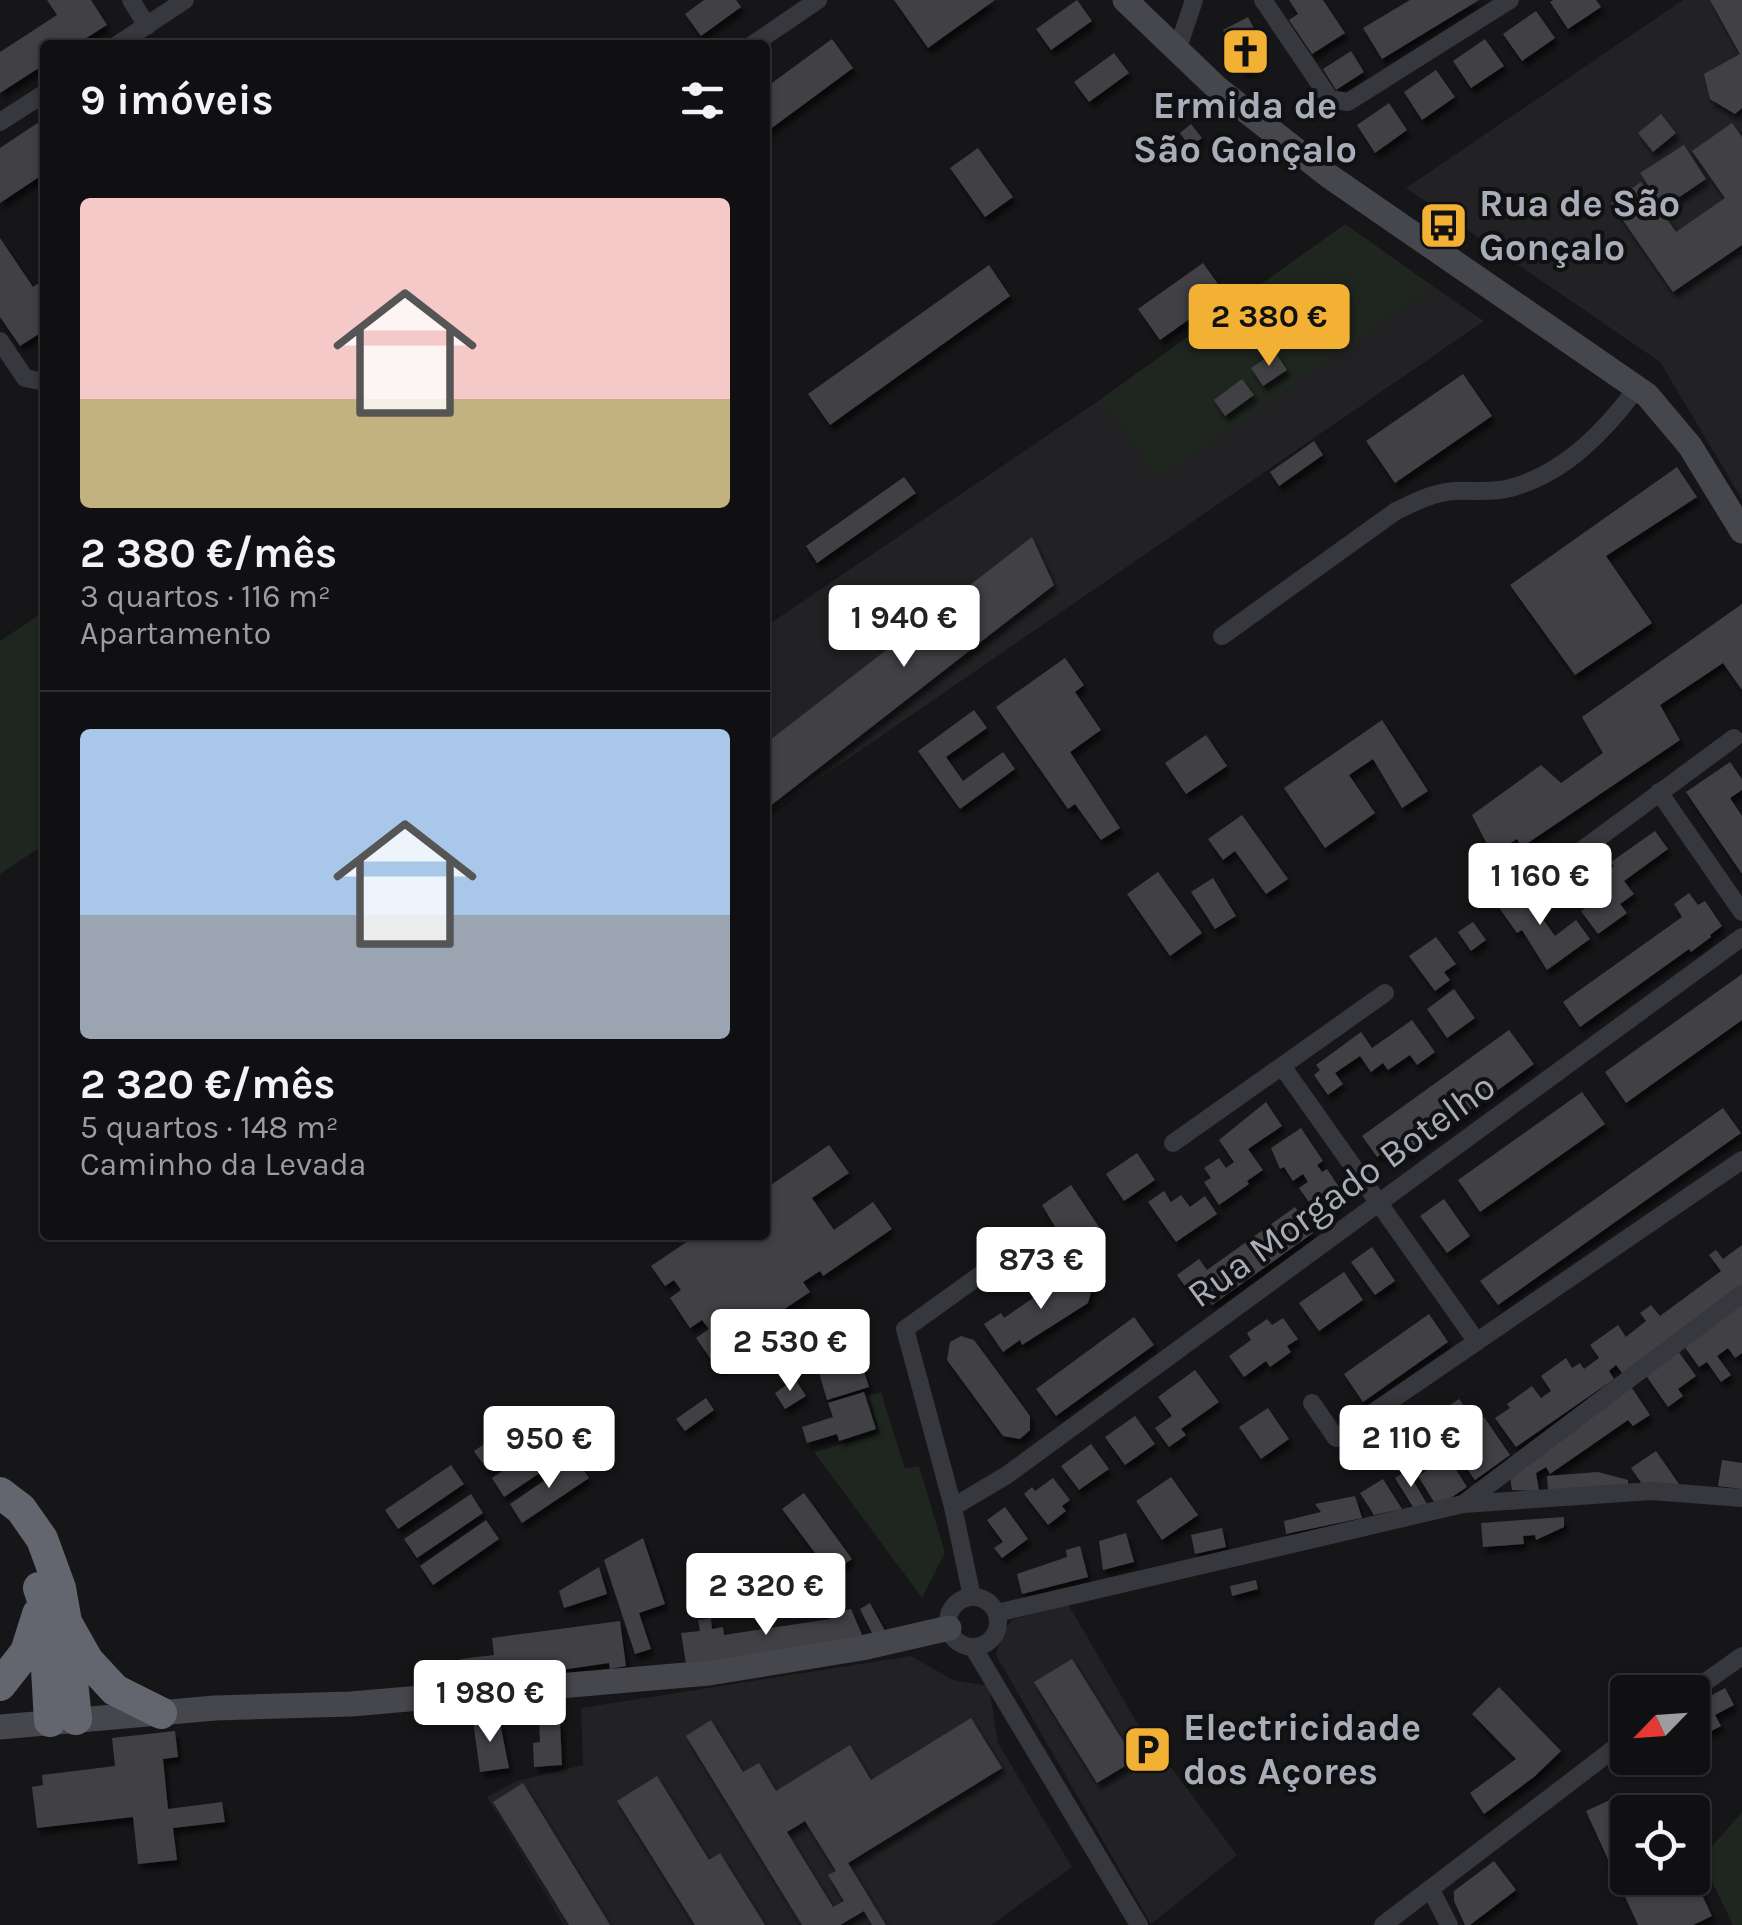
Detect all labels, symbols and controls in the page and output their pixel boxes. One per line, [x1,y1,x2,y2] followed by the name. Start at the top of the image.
[1219,25,1271,77] church icon: Ermida de São Gonçalo
[675,73,730,128] icon: filters
[80,75,274,125] text: 9 imóveis
[1133,83,1357,172] place label: Ermida de São Gonçalo
[1479,181,1680,270] place label: Rua de São Gonçalo
[1418,199,1470,251] bus stop icon: Rua de São Gonçalo
[315,263,495,443] icon: home
[1177,284,1361,369] pin: 2 380 €
[1211,298,1327,335] text: 2 380 €
[80,528,337,578] text: 2 380 €/mês
[80,578,331,615] text: 3 quartos · 116 m²
[812,585,996,670] pin: 1 940 €
[851,599,957,636] text: 1 940 €
[80,615,271,652] text: Apartamento
[315,794,495,974] icon: home
[1448,843,1632,928] pin: 1 160 €
[1491,857,1589,894] text: 1 160 €
[80,1059,335,1109] text: 2 320 €/mês
[1179,1064,1504,1317] street label: Rua Morgado Botelho
[80,1109,339,1146] text: 5 quartos · 148 m²
[80,1146,366,1183] text: Caminho da Levada
[971,1227,1111,1312] pin: 873 €
[999,1241,1083,1278] text: 873 €
[698,1309,882,1394] pin: 2 530 €
[733,1323,847,1360] text: 2 530 €
[1319,1405,1503,1490] pin: 2 110 €
[479,1406,619,1491] pin: 950 €
[1362,1419,1460,1456] text: 2 110 €
[506,1420,592,1457] text: 950 €
[674,1553,858,1638] pin: 2 320 €
[708,1567,824,1604] text: 2 320 €
[398,1660,582,1745] pin: 1 980 €
[436,1674,544,1711] text: 1 980 €
[1610,1675,1710,1775] north arrow
[1610,1675,1710,1895] map controls
[1183,1705,1421,1794] place label: Electricidade dos Açores
[1122,1723,1174,1775] parking icon: Electricidade dos Açores
[1610,1795,1710,1895] button: locate

